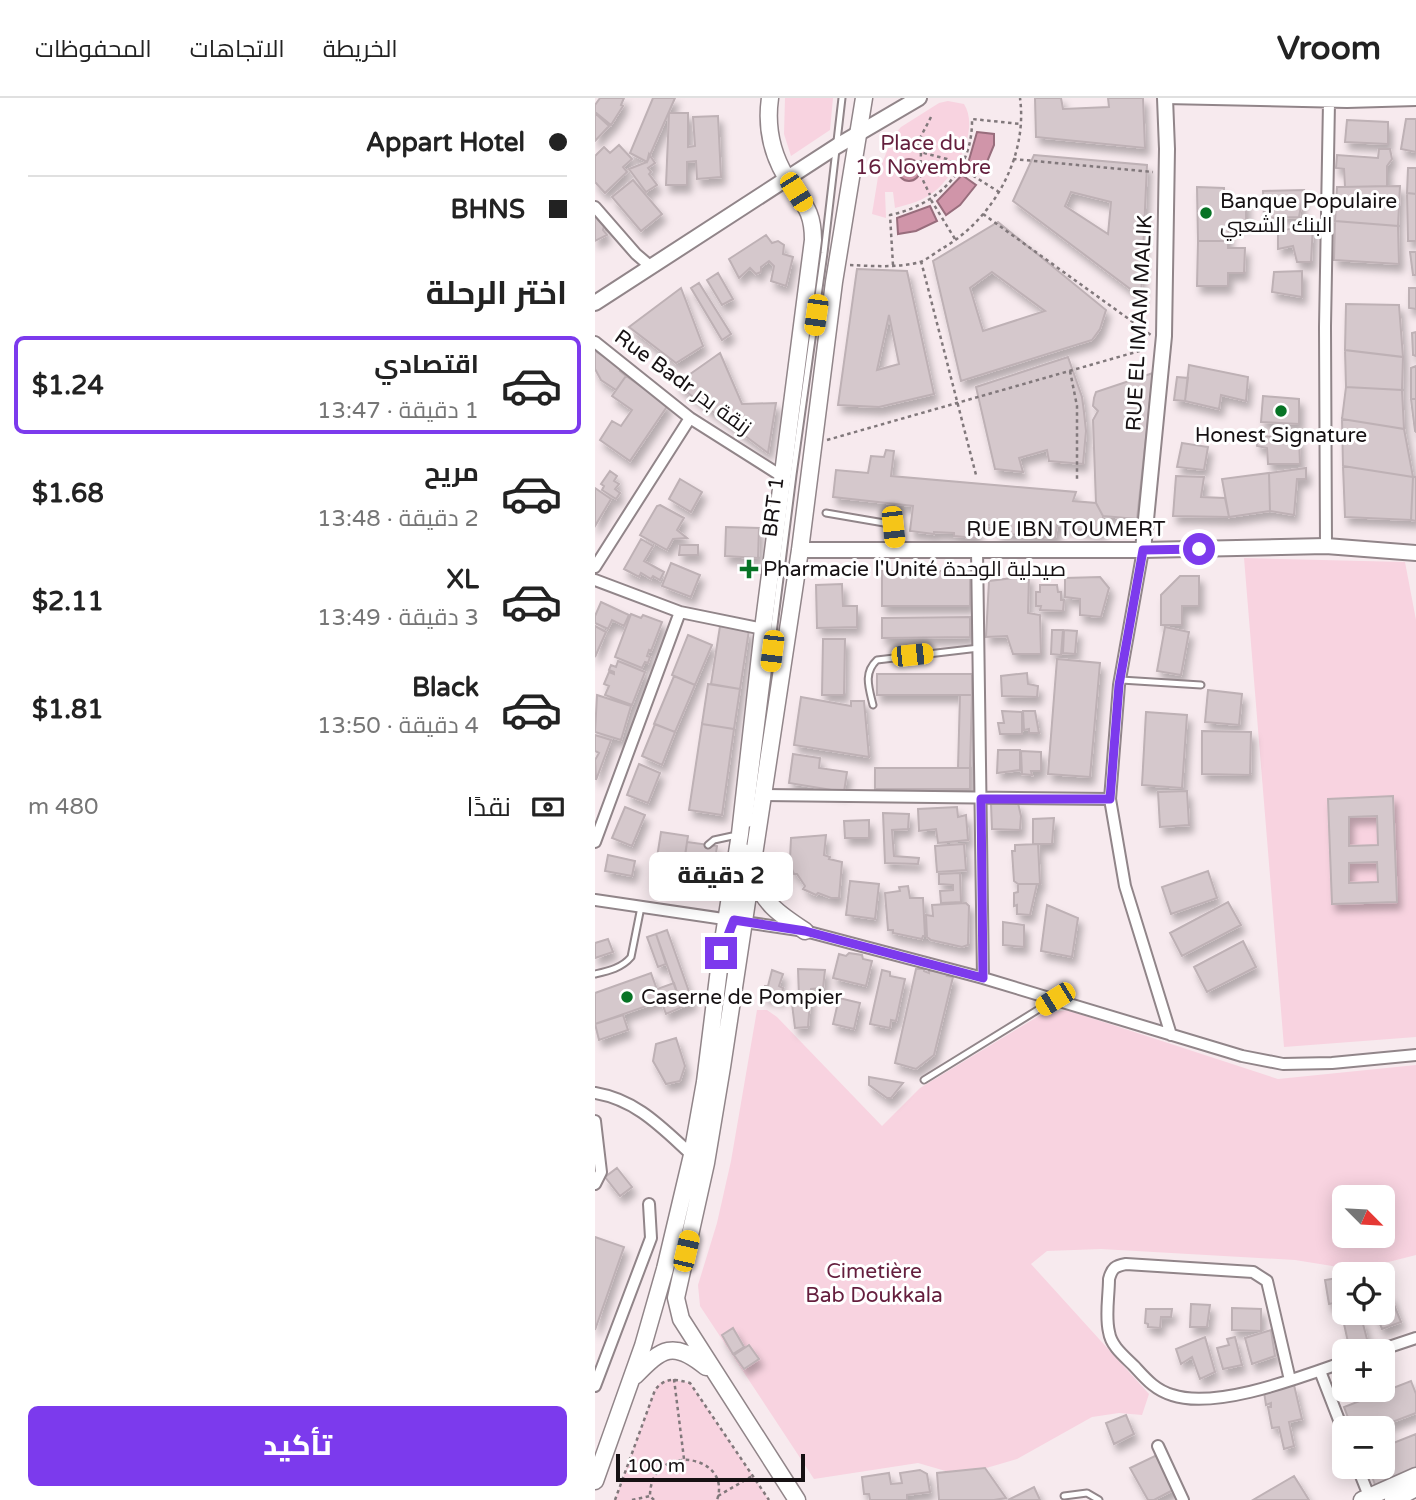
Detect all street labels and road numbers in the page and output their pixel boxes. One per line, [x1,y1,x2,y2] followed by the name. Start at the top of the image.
[1121,214,1158,432] street label: RUE EL IMAM MALIK
[610,324,756,440] street label: Rue Badr زنقة بدر
[757,475,790,539] street label: BRT 1
[966,517,1166,542] street label: RUE IBN TOUMERT

